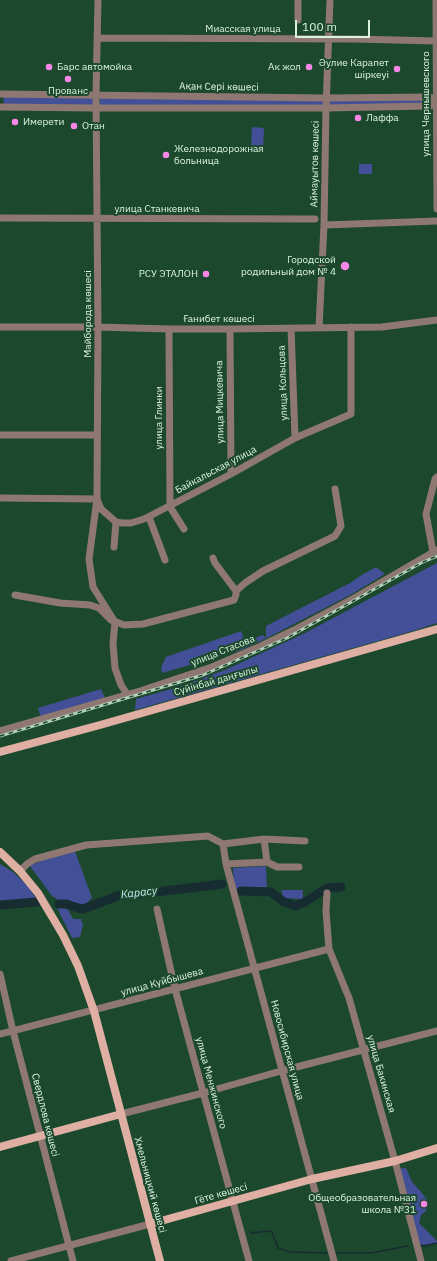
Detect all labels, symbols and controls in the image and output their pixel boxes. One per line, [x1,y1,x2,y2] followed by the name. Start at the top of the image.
[297,12,372,38] scale bar
[302,19,337,34] text: 100 m
[205,23,281,35] street label: Миасская улица
[420,51,432,157] street label: улица Чернышевского
[319,57,389,80] place label: Әулие Карапет шіркеуі
[57,61,132,73] place label: Барс автомойка
[268,61,301,73] place label: Ак жол
[44,62,54,72] marker: Барс автомойка
[304,62,314,72] marker: Ак жол
[392,64,402,74] marker: Әулие Карапет шіркеуі
[63,74,73,84] marker: Прованс
[179,80,259,94] street label: Ақан Сері көшесі
[48,85,88,97] place label: Прованс
[366,112,399,124] place label: Лаффа
[353,113,363,123] marker: Лаффа
[23,116,64,128] place label: Имерети
[10,117,20,127] marker: Имерети
[82,120,105,132] place label: Отан
[308,120,322,208] street label: Аймауытов көшесі
[69,121,79,131] marker: Отан
[174,143,264,166] place label: Железнодорожная больница
[161,150,171,160] marker: Железнодорожная больница
[114,203,200,215] street label: улица Станкевича
[241,254,336,278] place label: Городской родильный дом № 4
[339,260,351,272] marker: Городской родильный дом № 4
[139,268,198,280] place label: РСУ ЭТАЛОН
[201,269,211,279] marker: РСУ ЭТАЛОН
[82,270,94,358] street label: Майборода көшесі
[183,313,255,325] street label: Ғанибет көшесі
[276,345,290,421] street label: улица Кольцова
[213,360,227,444] street label: улица Мицкевича
[153,386,165,450] street label: улица Глинки
[173,443,259,497] street label: Байкальская улица
[189,633,257,669] street label: улица Стасова
[173,663,259,699] street label: Сүйінбай даңғылы
[120,884,158,902] water label: Карасу
[120,965,204,999] street label: улица Куйбышева
[268,999,306,1101] street label: Новосибирская улица
[364,1034,398,1114] street label: улица Бакинская
[193,1036,229,1130] street label: улица Менжинского
[29,1072,61,1158] street label: Свердлова көшесі
[131,1136,169,1234] street label: Хмельницкий көшесі
[193,1181,249,1207] street label: Гёте көшесі
[308,1192,416,1216] place label: Общеобразовательная школа №31
[419,1199,429,1209] marker: Общеобразовательная школа №31

